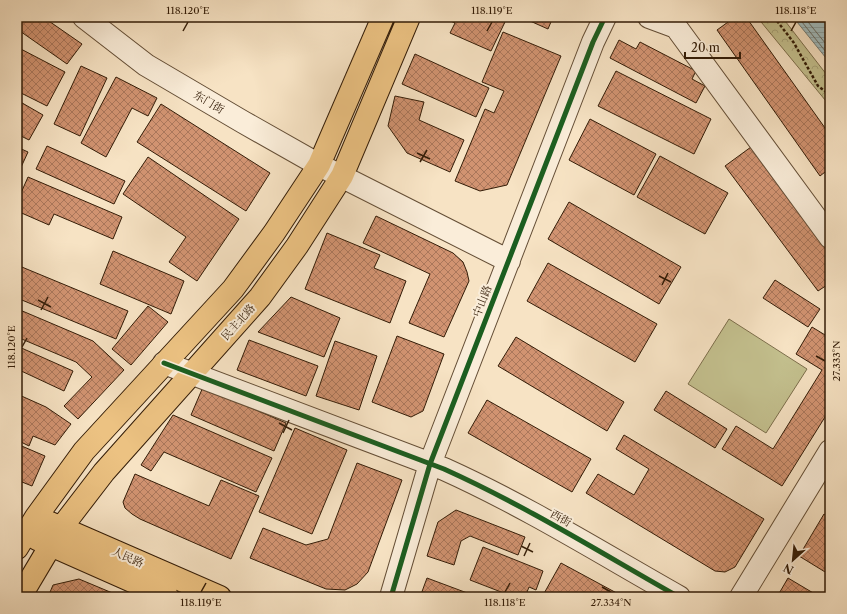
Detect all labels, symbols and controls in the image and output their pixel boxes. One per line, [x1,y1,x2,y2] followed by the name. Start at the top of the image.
[166,4,210,17] text: 118.120°E
[471,4,513,17] text: 118.119°E
[775,4,817,17] text: 118.118°E
[685,34,740,60] scale bar
[691,40,720,55] text: 20 m
[191,88,227,116] street label: 东门街
[470,283,494,319] street label: 中山路
[218,301,258,343] street label: 民主北路
[5,325,18,369] text: 118.120°E
[830,341,843,381] text: 27.333°N
[548,507,574,529] street label: 西街
[773,540,813,580] north arrow
[110,544,146,570] street label: 人民路
[781,560,796,577] text: N
[180,596,222,609] text: 118.119°E
[484,596,526,609] text: 118.118°E
[590,596,632,609] text: 27.334°N

